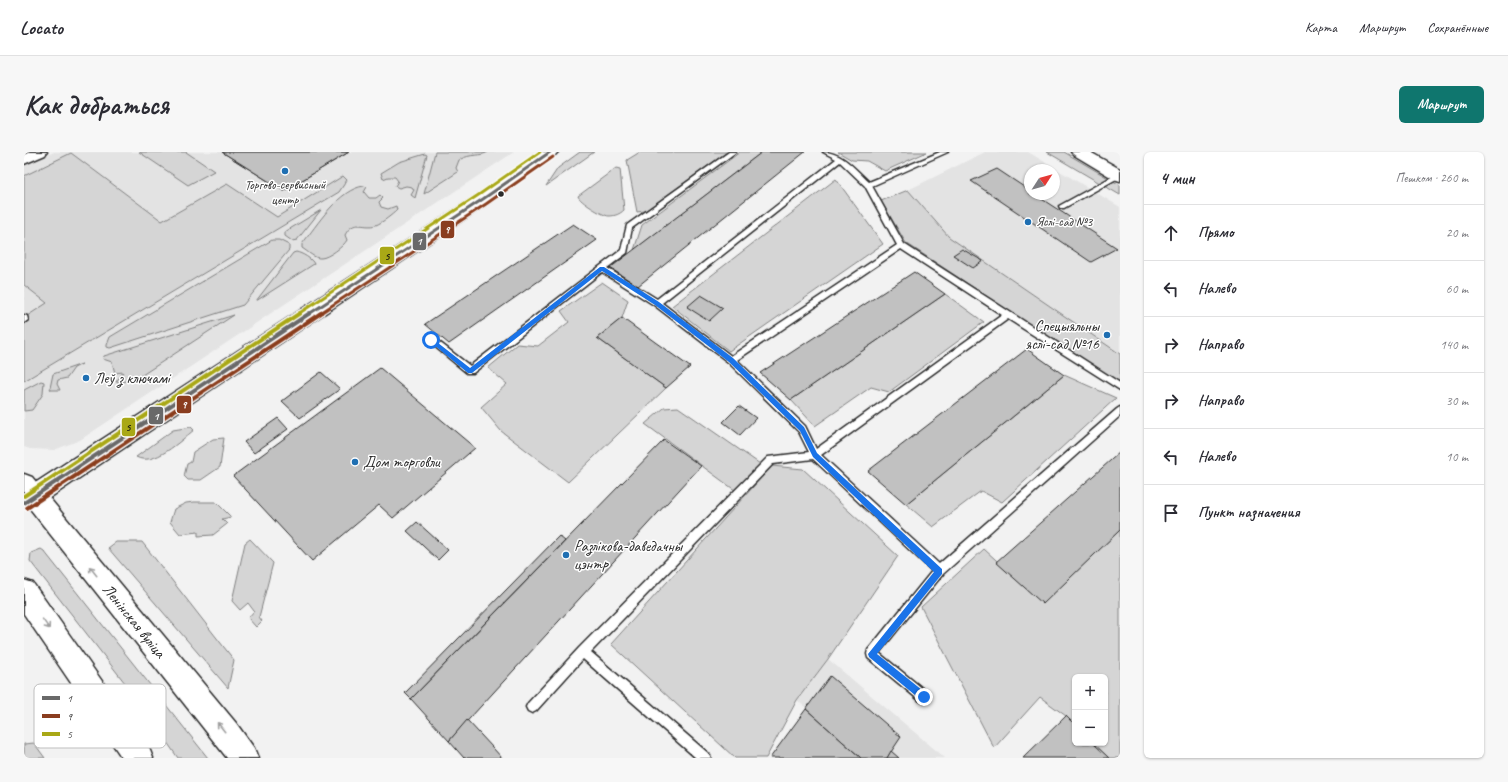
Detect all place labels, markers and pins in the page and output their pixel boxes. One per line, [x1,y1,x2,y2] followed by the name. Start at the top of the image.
[280,166,290,176] marker: Торгово-сервисный центр
[245,177,326,208] place label: Торгово-сервисный центр
[496,189,506,199] unlabelled marker
[1036,214,1094,230] place label: Яслі-сад №3
[1023,217,1033,227] marker: Яслі-сад №3
[1025,316,1101,354] place label: Спецыяльны яслі-сад №16
[1102,330,1112,340] marker: Спецыяльны яслі-сад №16
[94,368,172,388] place label: Леў з ключамі
[81,373,91,383] marker: Леў з ключамі
[363,452,441,472] place label: Дом торговли
[350,457,360,467] marker: Дом торговли
[574,536,684,574] place label: Разлікова-даведачны цэнтр
[561,550,571,560] marker: Разлікова-даведачны цэнтр

